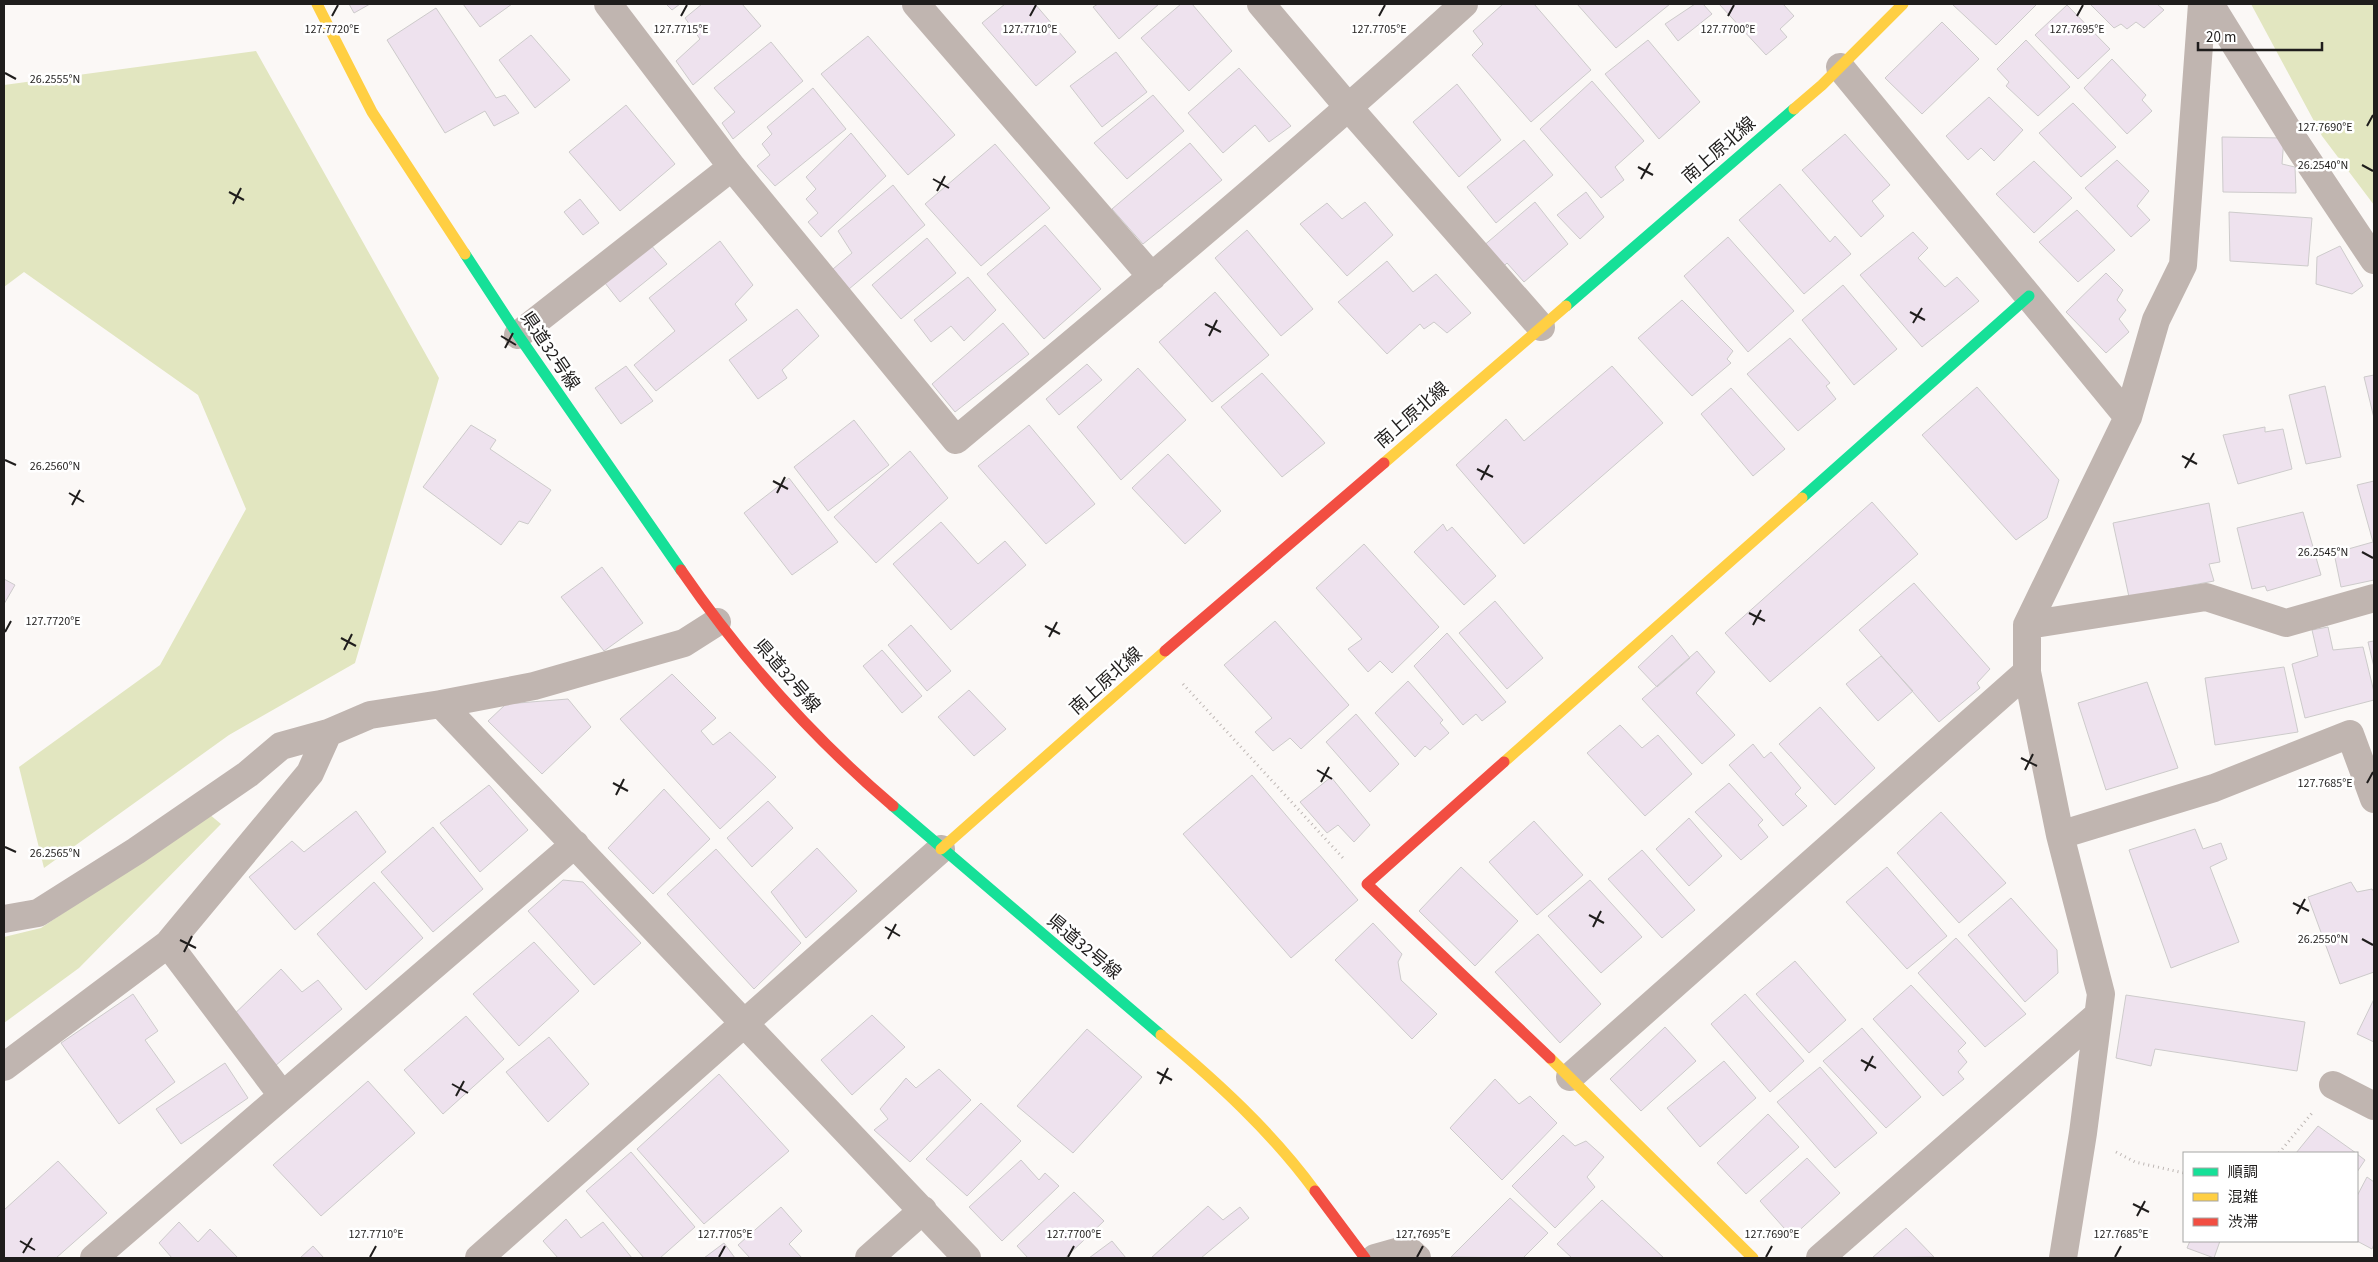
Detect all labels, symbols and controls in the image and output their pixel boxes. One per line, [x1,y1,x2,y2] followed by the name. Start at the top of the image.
[2198,20,2322,52] scale bar
[304,21,360,38] text: 127.7720°E
[653,21,709,38] text: 127.7715°E
[1002,21,1058,38] text: 127.7710°E
[1351,21,1407,38] text: 127.7705°E
[1700,21,1756,38] text: 127.7700°E
[2049,21,2105,38] text: 127.7695°E
[2206,27,2236,48] text: 20 m
[30,71,80,88] text: 26.2555°N
[1677,111,1761,189] street label: 南上原北線
[2297,119,2353,136] text: 127.7690°E
[2298,157,2348,174] text: 26.2540°N
[514,307,586,395] street label: 県道32号線
[1370,376,1454,454] street label: 南上原北線
[30,458,80,475] text: 26.2560°N
[2298,544,2348,561] text: 26.2545°N
[25,613,81,630] text: 127.7720°E
[748,634,826,718] street label: 県道32号線
[1064,642,1148,720] street label: 南上原北線
[2297,775,2353,792] text: 127.7685°E
[30,845,80,862] text: 26.2565°N
[1042,909,1126,985] street label: 県道32号線
[2298,931,2348,948] text: 26.2550°N
[2183,1152,2358,1242] legend
[2228,1162,2258,1183] text: 順調
[2228,1187,2258,1208] text: 混雑
[2228,1212,2258,1233] text: 渋滞
[348,1226,404,1243] text: 127.7710°E
[697,1226,753,1243] text: 127.7705°E
[1046,1226,1102,1243] text: 127.7700°E
[1395,1226,1451,1243] text: 127.7695°E
[1744,1226,1800,1243] text: 127.7690°E
[2093,1226,2149,1243] text: 127.7685°E

